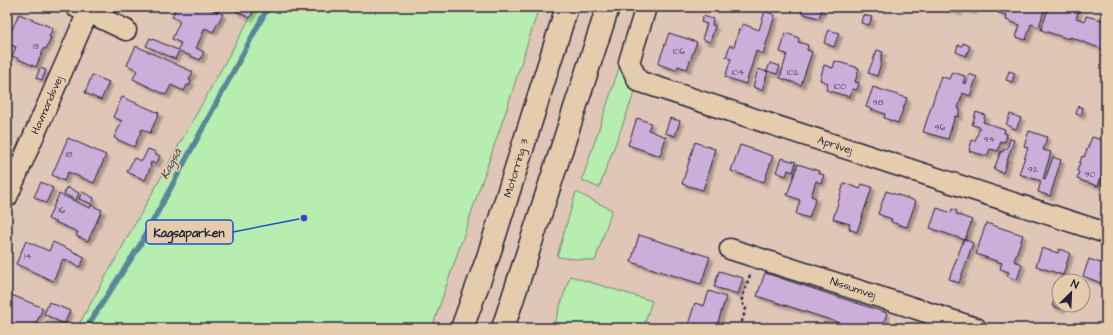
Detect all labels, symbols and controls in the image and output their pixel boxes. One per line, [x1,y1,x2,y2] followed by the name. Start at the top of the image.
[33,40,39,53] house number: 13
[673,45,686,58] house number: 106
[732,66,744,79] house number: 104
[787,66,800,79] house number: 102
[27,73,67,137] street label: Havmandsvej
[834,80,847,93] house number: 100
[873,96,884,109] house number: 98
[935,121,946,134] house number: 96
[815,132,855,158] street label: Aprilvej
[983,133,995,146] house number: 94
[500,136,533,200] street label: Motorring 3
[156,145,187,182] water label: Kagså
[66,148,73,161] house number: 18
[1028,163,1039,176] house number: 92
[1085,168,1096,181] house number: 90
[59,204,66,217] house number: 16
[146,220,233,244] callout: Kagsåparken
[154,225,224,244] text: Kagsåparken
[24,250,32,263] house number: 14
[1051,273,1091,313] north arrow
[828,274,878,302] street label: Nissumvej
[1069,276,1081,293] text: N

